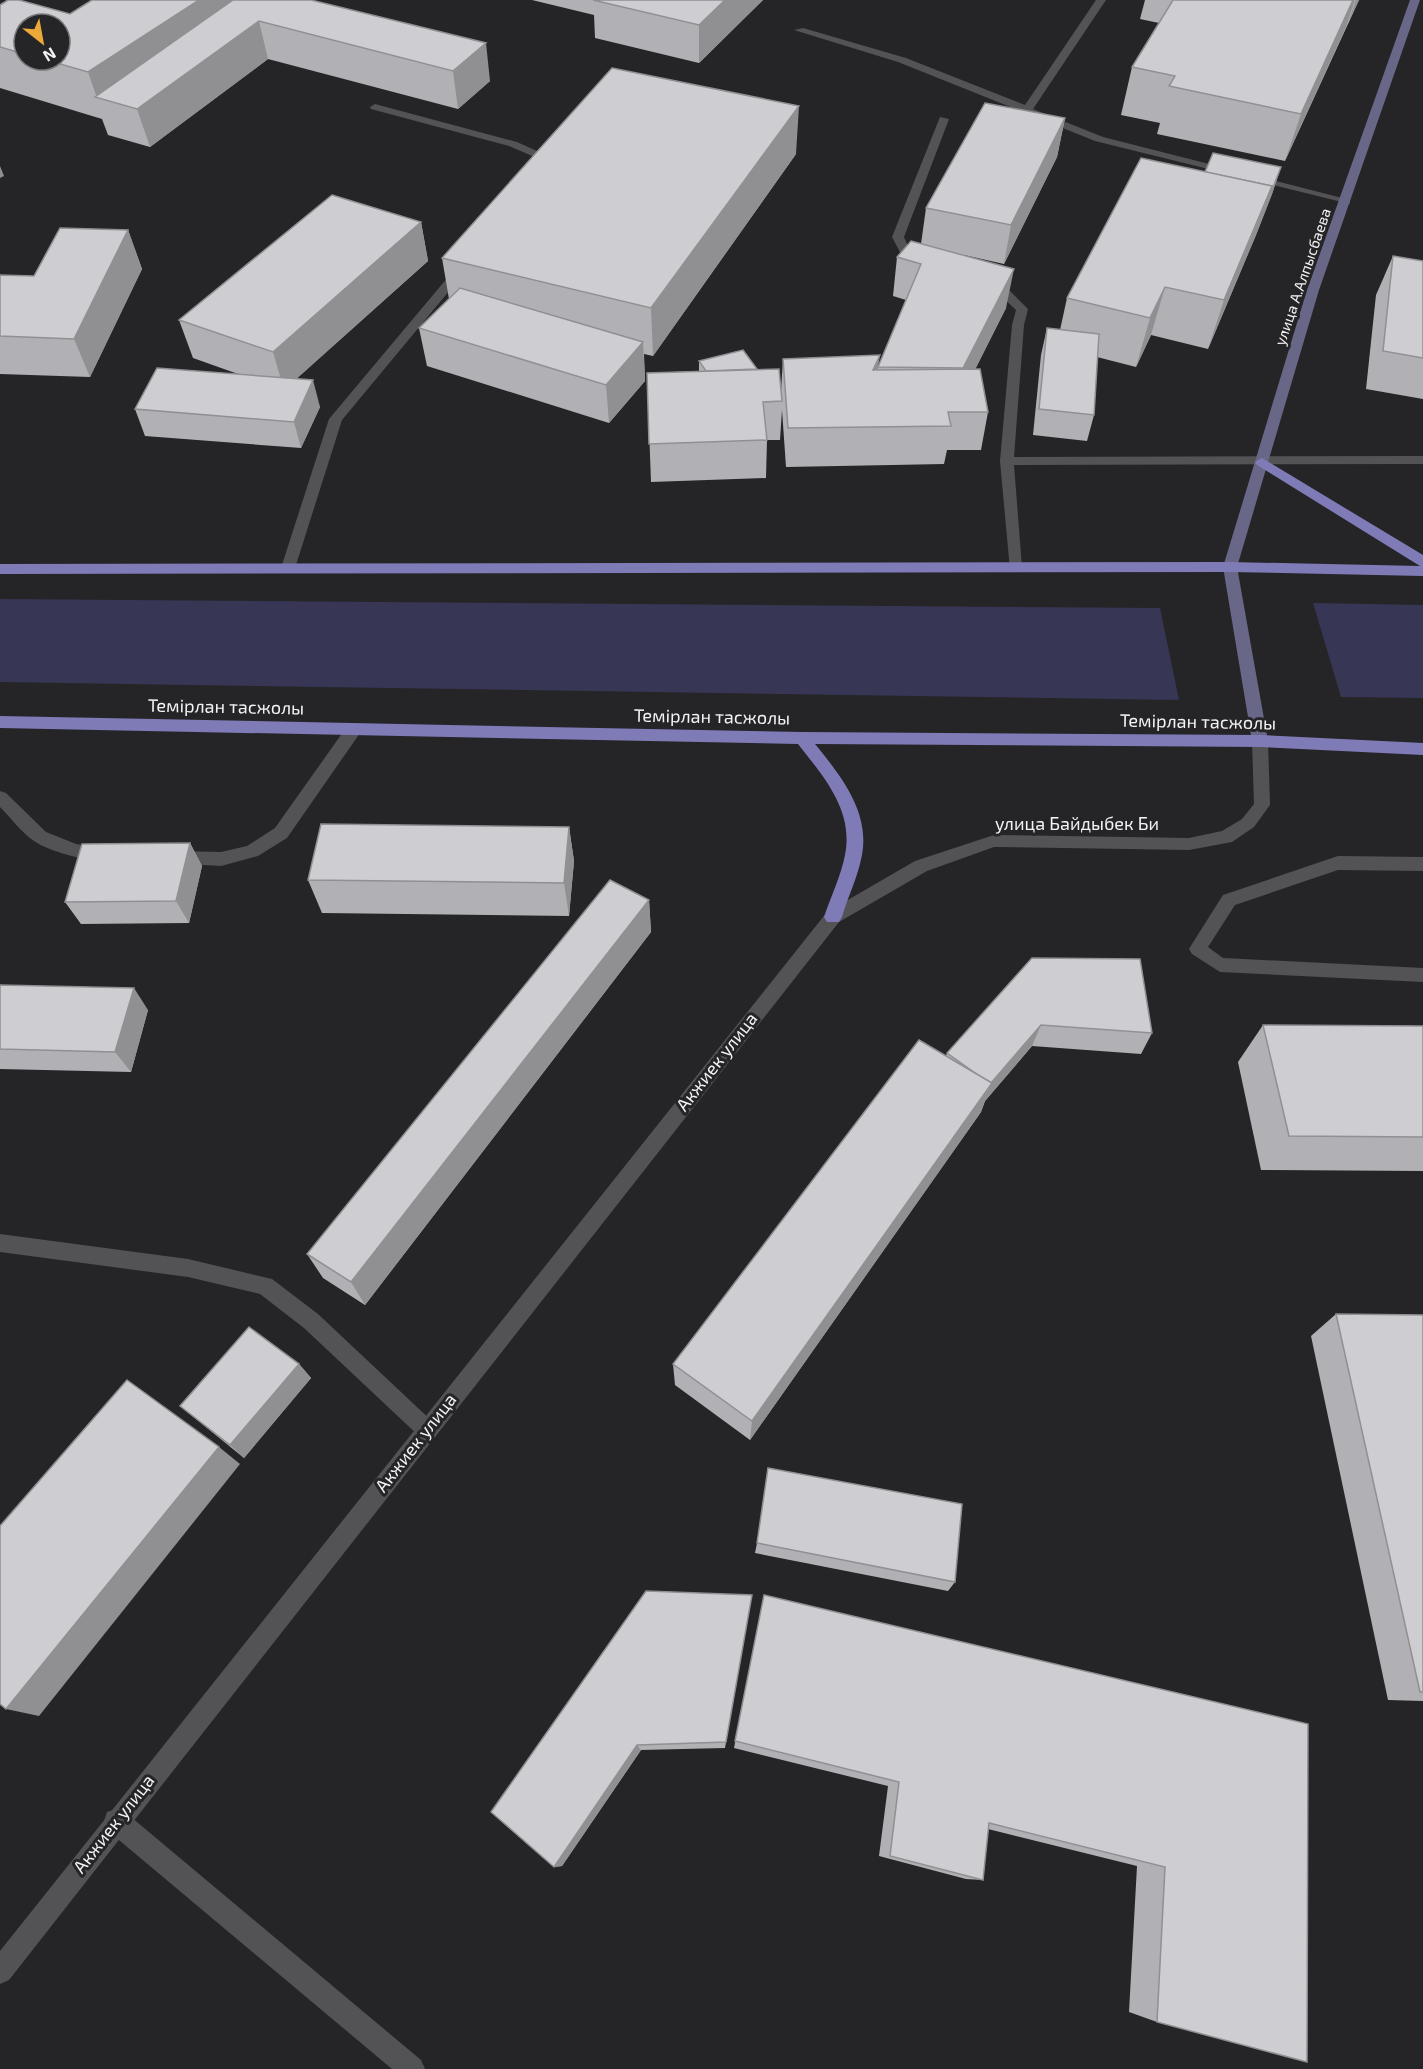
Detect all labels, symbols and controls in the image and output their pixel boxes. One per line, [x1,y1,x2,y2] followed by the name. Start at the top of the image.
[12,12,72,72] north arrow
[40,44,60,66] text: N
[1270,206,1335,348] street label: улица А.Алпысбаева
[148,694,304,718] street label: Темірлан тасжолы
[634,704,790,728] street label: Темірлан тасжолы
[1120,709,1276,733] street label: Темірлан тасжолы
[995,812,1159,834] street label: улица Байдыбек Би
[671,1008,762,1115] street label: Акжиек улица
[370,1389,461,1496] street label: Акжиек улица
[68,1770,159,1877] street label: Акжиек улица

